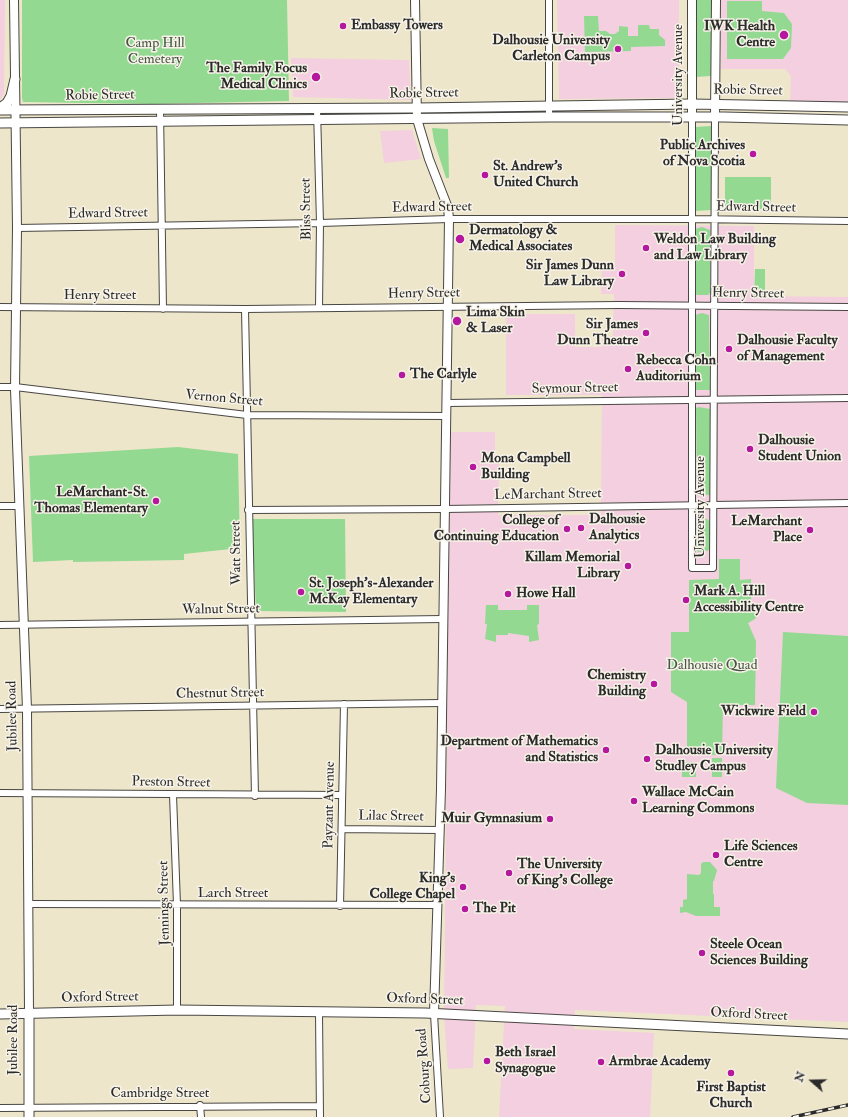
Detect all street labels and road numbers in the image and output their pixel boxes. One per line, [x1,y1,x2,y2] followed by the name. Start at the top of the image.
[671,24,687,126] street label: University Avenue
[713,82,783,100] street label: Robie Street
[389,85,459,103] street label: Robie Street
[65,87,135,105] street label: Robie Street
[298,178,316,240] street label: Bliss Street
[392,199,472,217] street label: Edward Street
[716,199,796,217] street label: Edward Street
[68,205,148,223] street label: Edward Street
[388,285,460,303] street label: Henry Street
[712,285,784,303] street label: Henry Street
[64,288,136,304] street label: Henry Street
[532,380,618,398] street label: Seymour Street
[185,387,263,411] street label: Vernon Street
[693,456,709,558] street label: University Avenue
[494,486,602,504] street label: LeMarchant Street
[228,521,246,585] street label: Watt Street
[182,601,260,619] street label: Walnut Street
[4,681,22,751] street label: Jubilee Road
[176,685,264,703] street label: Chestnut Street
[321,761,339,849] street label: Payzant Avenue
[131,774,211,792] street label: Preston Street
[358,808,424,826] street label: Lilac Street
[156,860,174,946] street label: Jennings Street
[198,886,268,902] street label: Larch Street
[61,989,139,1007] street label: Oxford Street
[386,990,464,1010] street label: Oxford Street
[6,1005,22,1075] street label: Jubilee Road
[710,1005,788,1025] street label: Oxford Street
[414,1028,436,1104] street label: Coburg Road
[111,1086,209,1102] street label: Cambridge Street

